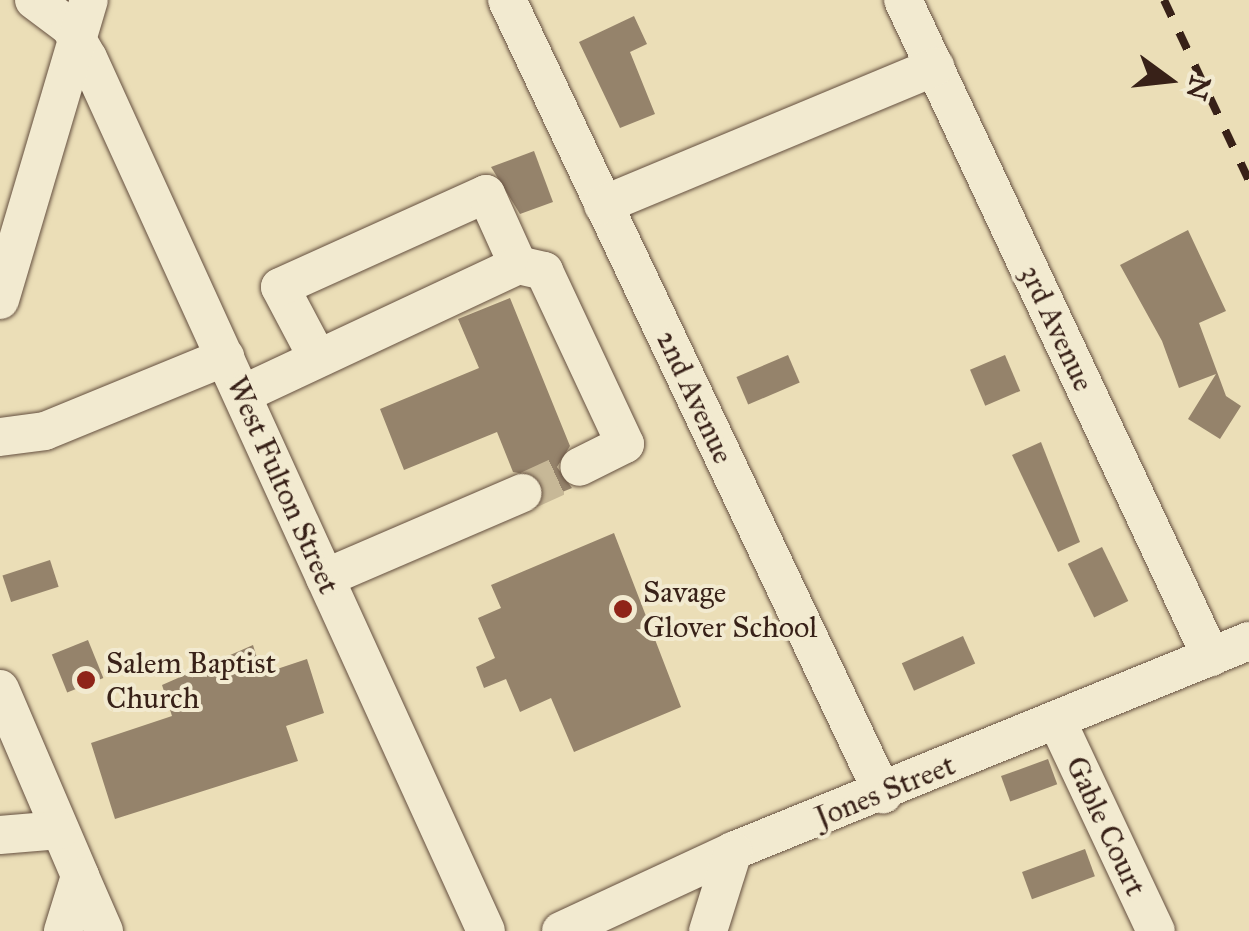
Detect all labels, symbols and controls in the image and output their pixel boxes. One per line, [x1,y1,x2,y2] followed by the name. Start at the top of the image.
[1119,30,1219,130] north arrow
[1178,72,1218,104] text: N
[1012,259,1102,397] street label: 3rd Avenue
[649,325,741,469] street label: 2nd Avenue
[219,371,347,599] street label: West Fulton Street
[643,574,817,644] place label: Savage Glover School
[612,598,634,620] marker: Savage Glover School
[106,645,276,716] place label: Salem Baptist Church
[75,669,97,691] marker: Salem Baptist Church
[810,747,960,835] street label: Jones Street
[1058,751,1154,901] street label: Gable Court

